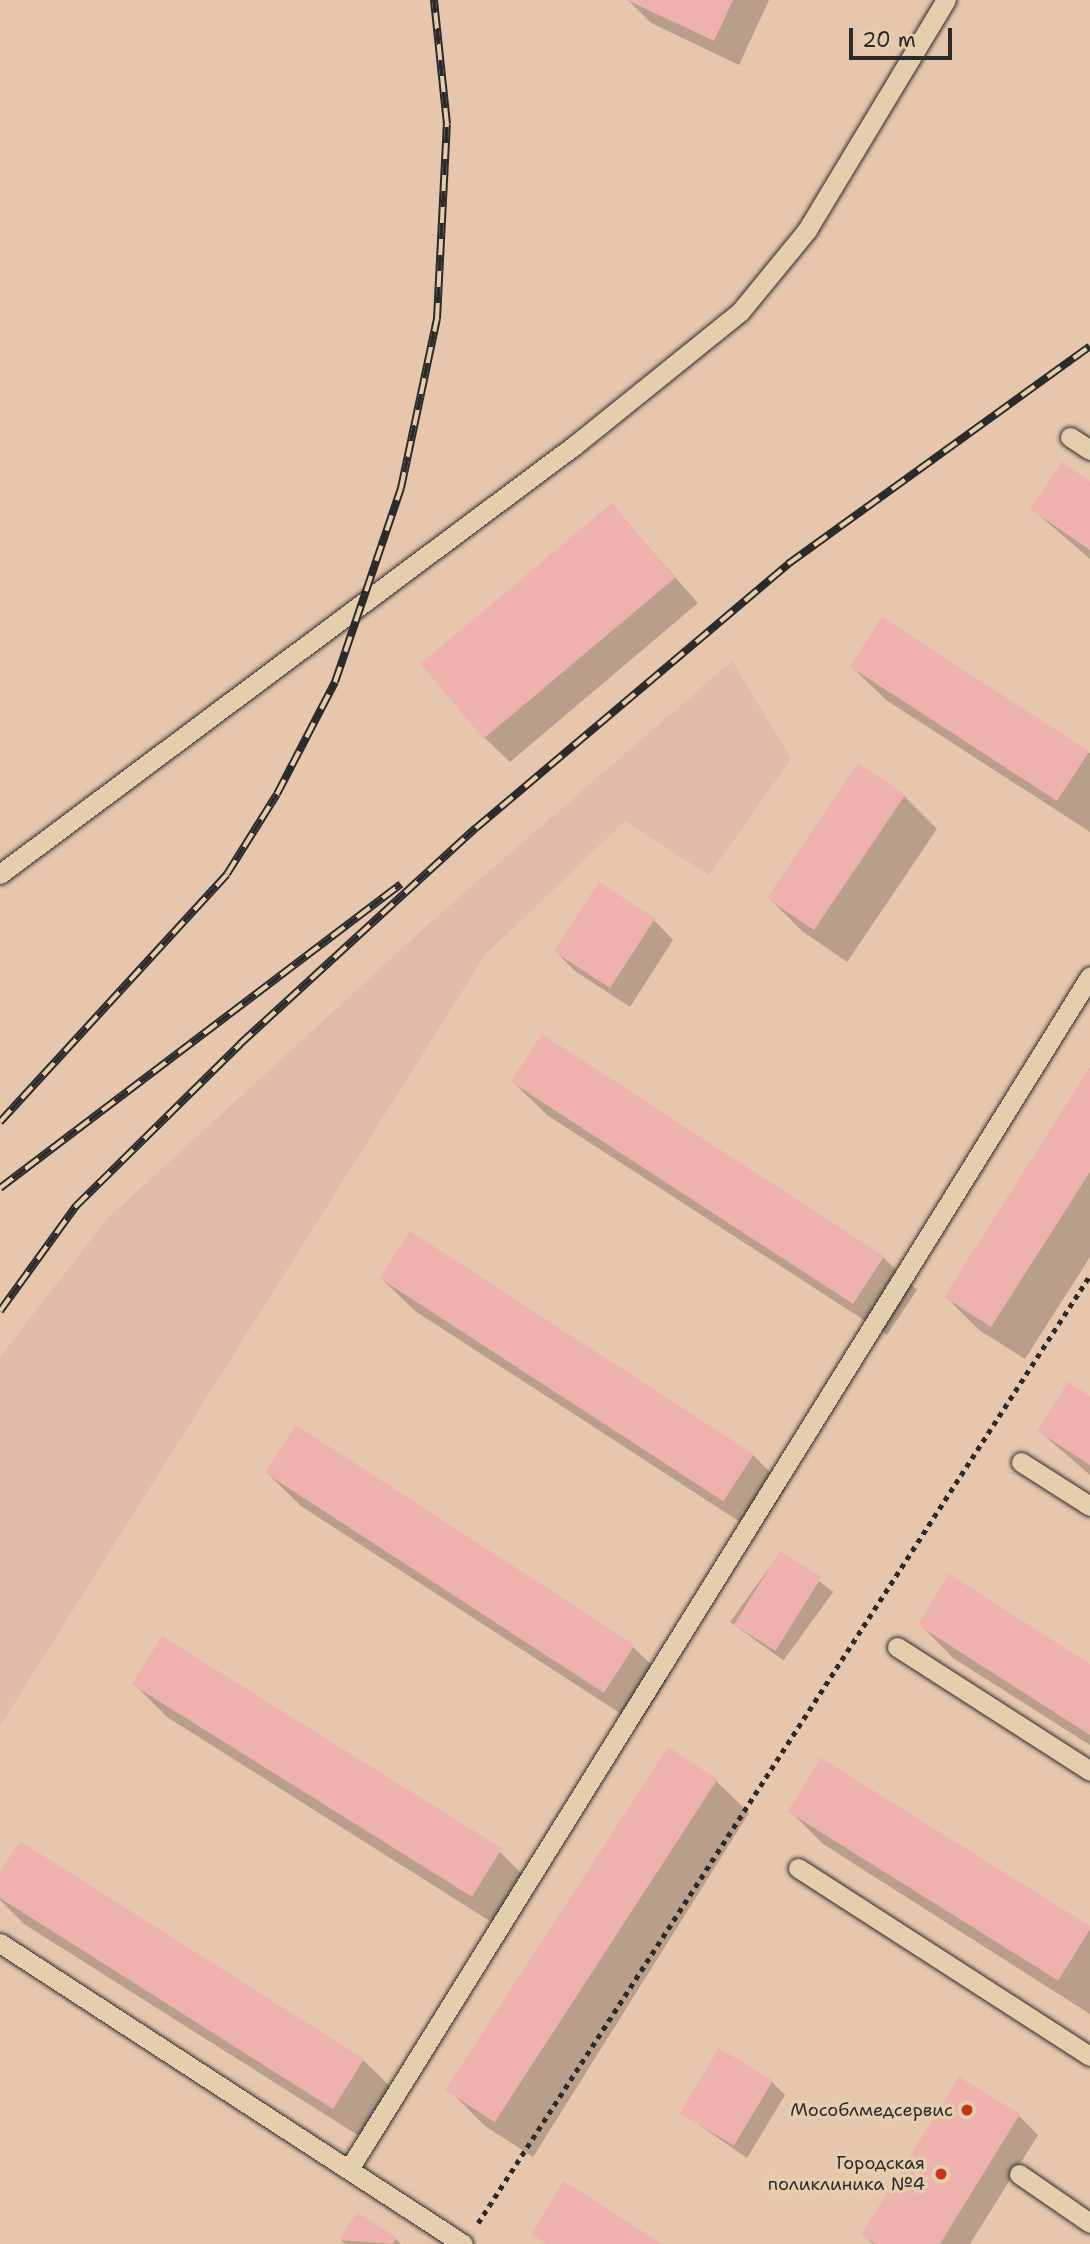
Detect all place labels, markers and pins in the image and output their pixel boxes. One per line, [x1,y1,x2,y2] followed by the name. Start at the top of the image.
[790,2099,953,2121] place label: Мособлмедсервис
[959,2102,975,2118] marker: Мособлмедсервис
[768,2153,925,2196] place label: Городская поликлиника №4
[931,2164,951,2184] marker: Городская поликлиника №4

